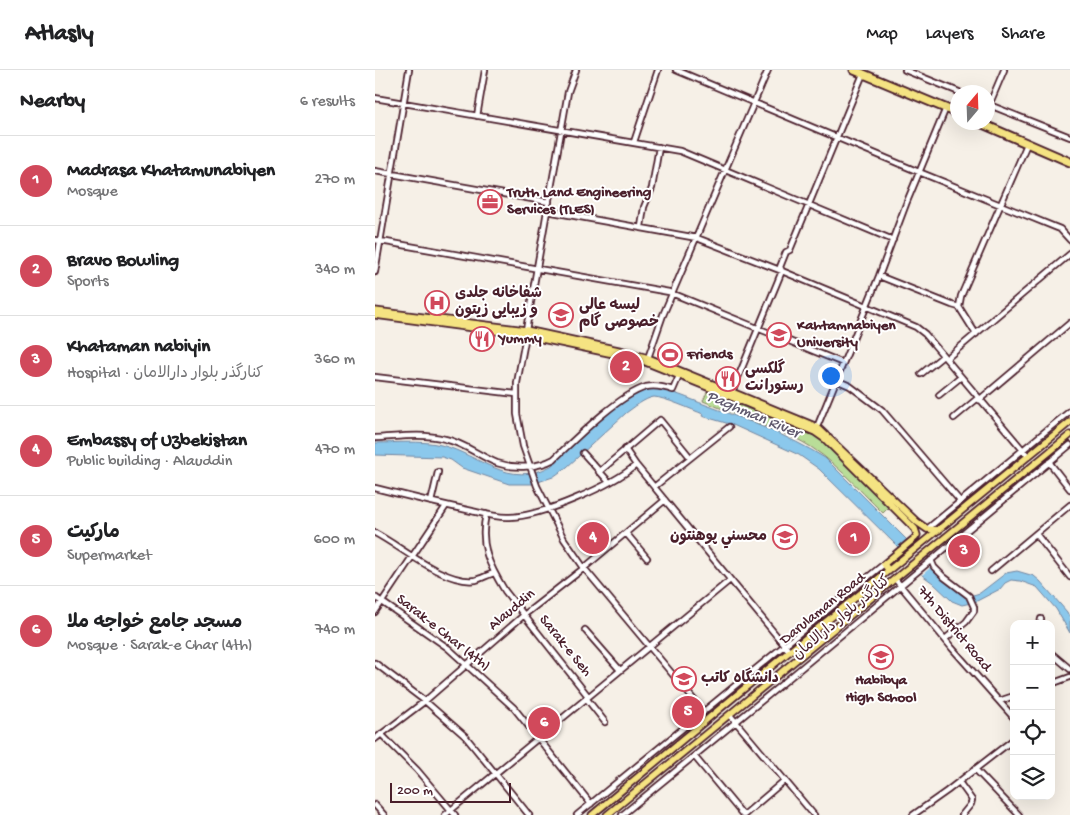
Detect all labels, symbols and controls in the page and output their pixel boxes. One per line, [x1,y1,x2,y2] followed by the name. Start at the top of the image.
[25,20,94,49] text: Atlasly
[866,24,898,45] text: Map
[926,24,973,45] text: Layers
[1001,24,1045,45] text: Share
[950,85,995,130] north arrow
[20,90,85,115] text: Nearby
[300,93,355,112] text: 6 results
[67,160,275,183] text: Madrasa Khatamunabiyen
[33,171,39,190] text: 1
[315,171,355,190] text: 270 m
[67,183,118,202] text: Mosque
[506,184,652,219] place label: Truth Land Engineering Services (TLES)
[477,189,503,215] office icon: Truth Land Engineering Services (TLES)
[67,250,179,273] text: Bravo Bowling
[32,261,40,280] text: 2
[315,261,355,280] text: 340 m
[67,273,109,292] text: Sports
[455,285,542,320] place label: شفاخانه جلدی و زیبایی زیتون
[424,290,450,316] hospital icon: شفاخانه جلدی و زیبایی زیتون
[579,297,659,332] place label: لیسه عالی خصوصی گام
[548,302,574,328] school or university icon: لیسه عالی خصوصی گام
[796,317,896,352] place label: Kahtamnabiyen University
[766,322,792,348] school or university icon: Kahtamnabiyen University
[469,326,495,352] restaurant icon: Yummy
[497,330,542,348] place label: Yummy
[67,336,210,359] text: Khataman nabiyin
[657,342,683,368] sports icon: Friends
[686,346,734,364] place label: Friends
[610,348,642,386] pin: 2
[32,351,40,370] text: 3
[314,351,355,370] text: 360 m
[745,358,804,396] place label: گلکسی رستورانت
[818,363,844,389] your location
[67,365,263,384] text: Hospital · کنارگذر بلوار دارالامان
[715,366,741,392] restaurant icon: گلکسی رستورانت
[703,388,806,446] water label: Paghman River
[67,430,247,453] text: Embassy of Uzbekistan
[32,441,40,460] text: 4
[315,441,355,460] text: 470 m
[67,453,232,472] text: Public building · Alauddin
[577,519,609,557] pin: 4
[838,519,870,557] pin: 1
[67,522,120,545] text: مارکیت
[772,524,798,550] school or university icon: محسني پوهنتون
[670,528,767,549] place label: محسني پوهنتون
[32,531,40,550] text: 5
[314,531,355,550] text: 600 m
[948,532,980,570] pin: 3
[67,547,152,566] text: Supermarket
[776,568,870,650] street label: Darulaman Road
[788,570,895,664] street label: کنارگذر بلوار دارالامان
[912,582,996,676] street label: 7th District Road
[485,585,539,635] street label: Alauddin
[392,591,494,675] street label: Sarak-e Char (4th)
[535,611,595,681] street label: Sarak-e Seh
[67,612,242,635] text: مسجد جامع خواجه ملا
[1010,620,1055,800] map controls
[1010,620,1055,665] button: +
[32,621,40,640] text: 6
[315,621,355,640] text: 740 m
[67,637,253,656] text: Mosque · Sarak-e Char (4th)
[868,644,894,670] school or university icon: Habibya High School
[1010,665,1055,710] button: −
[671,666,697,692] school or university icon: دانشگاه کاتب
[701,667,779,688] place label: دانشگاه کاتب
[846,672,917,707] place label: Habibya High School
[672,693,704,731] pin: 5
[528,704,560,742] pin: 6
[1010,710,1055,755] button: locate
[1010,755,1055,800] button: layers
[390,780,511,803] scale bar
[397,783,433,800] text: 200 m

